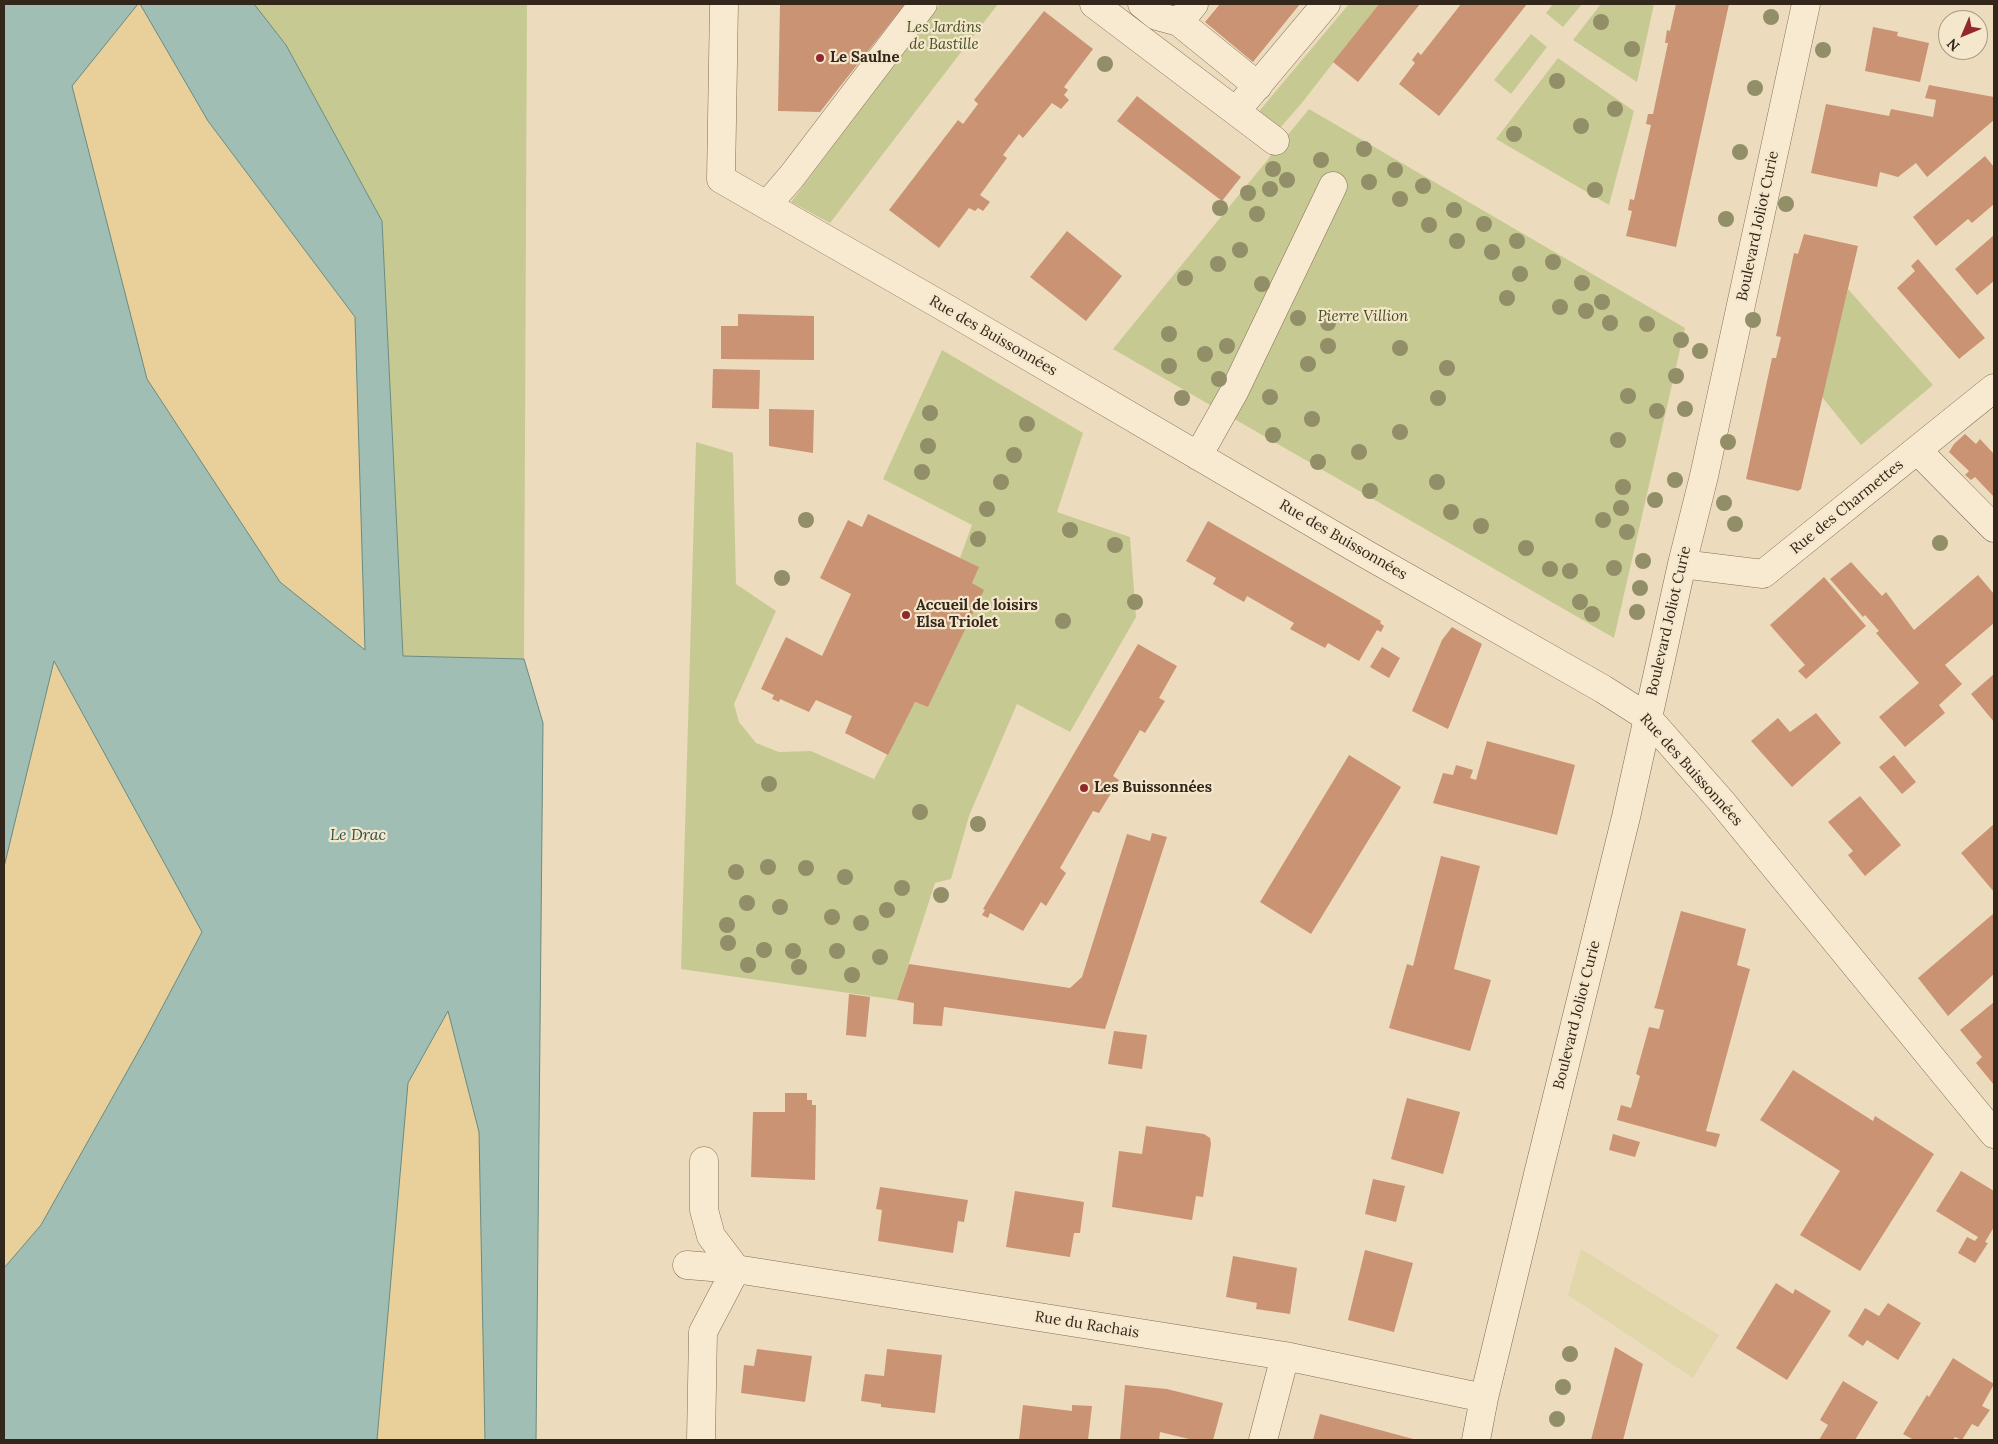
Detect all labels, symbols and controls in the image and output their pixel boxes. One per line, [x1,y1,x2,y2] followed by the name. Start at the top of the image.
[1938,10,1988,60] north arrow
[906,19,982,54] park label: Les Jardins de Bastille
[1943,35,1963,55] text: N
[830,49,899,67] place label: Le Saulne
[814,52,826,64] marker: Le Saulne
[1733,149,1783,303] street label: Boulevard Joliot Curie
[926,292,1060,380] street label: Rue des Buissonnées
[1318,308,1408,326] park label: Pierre Villion
[1787,456,1907,558] street label: Rue des Charmettes
[1276,496,1410,584] street label: Rue des Buissonnées
[1643,544,1695,698] street label: Boulevard Joliot Curie
[916,597,1038,632] place label: Accueil de loisirs Elsa Triolet
[900,609,912,621] marker: Accueil de loisirs Elsa Triolet
[1636,710,1746,830] street label: Rue des Buissonnées
[1094,779,1212,797] place label: Les Buissonnées
[1078,782,1090,794] marker: Les Buissonnées
[330,825,386,845] water label: Le Drac
[1550,939,1604,1091] street label: Boulevard Joliot Curie
[1034,1308,1140,1342] street label: Rue du Rachais

